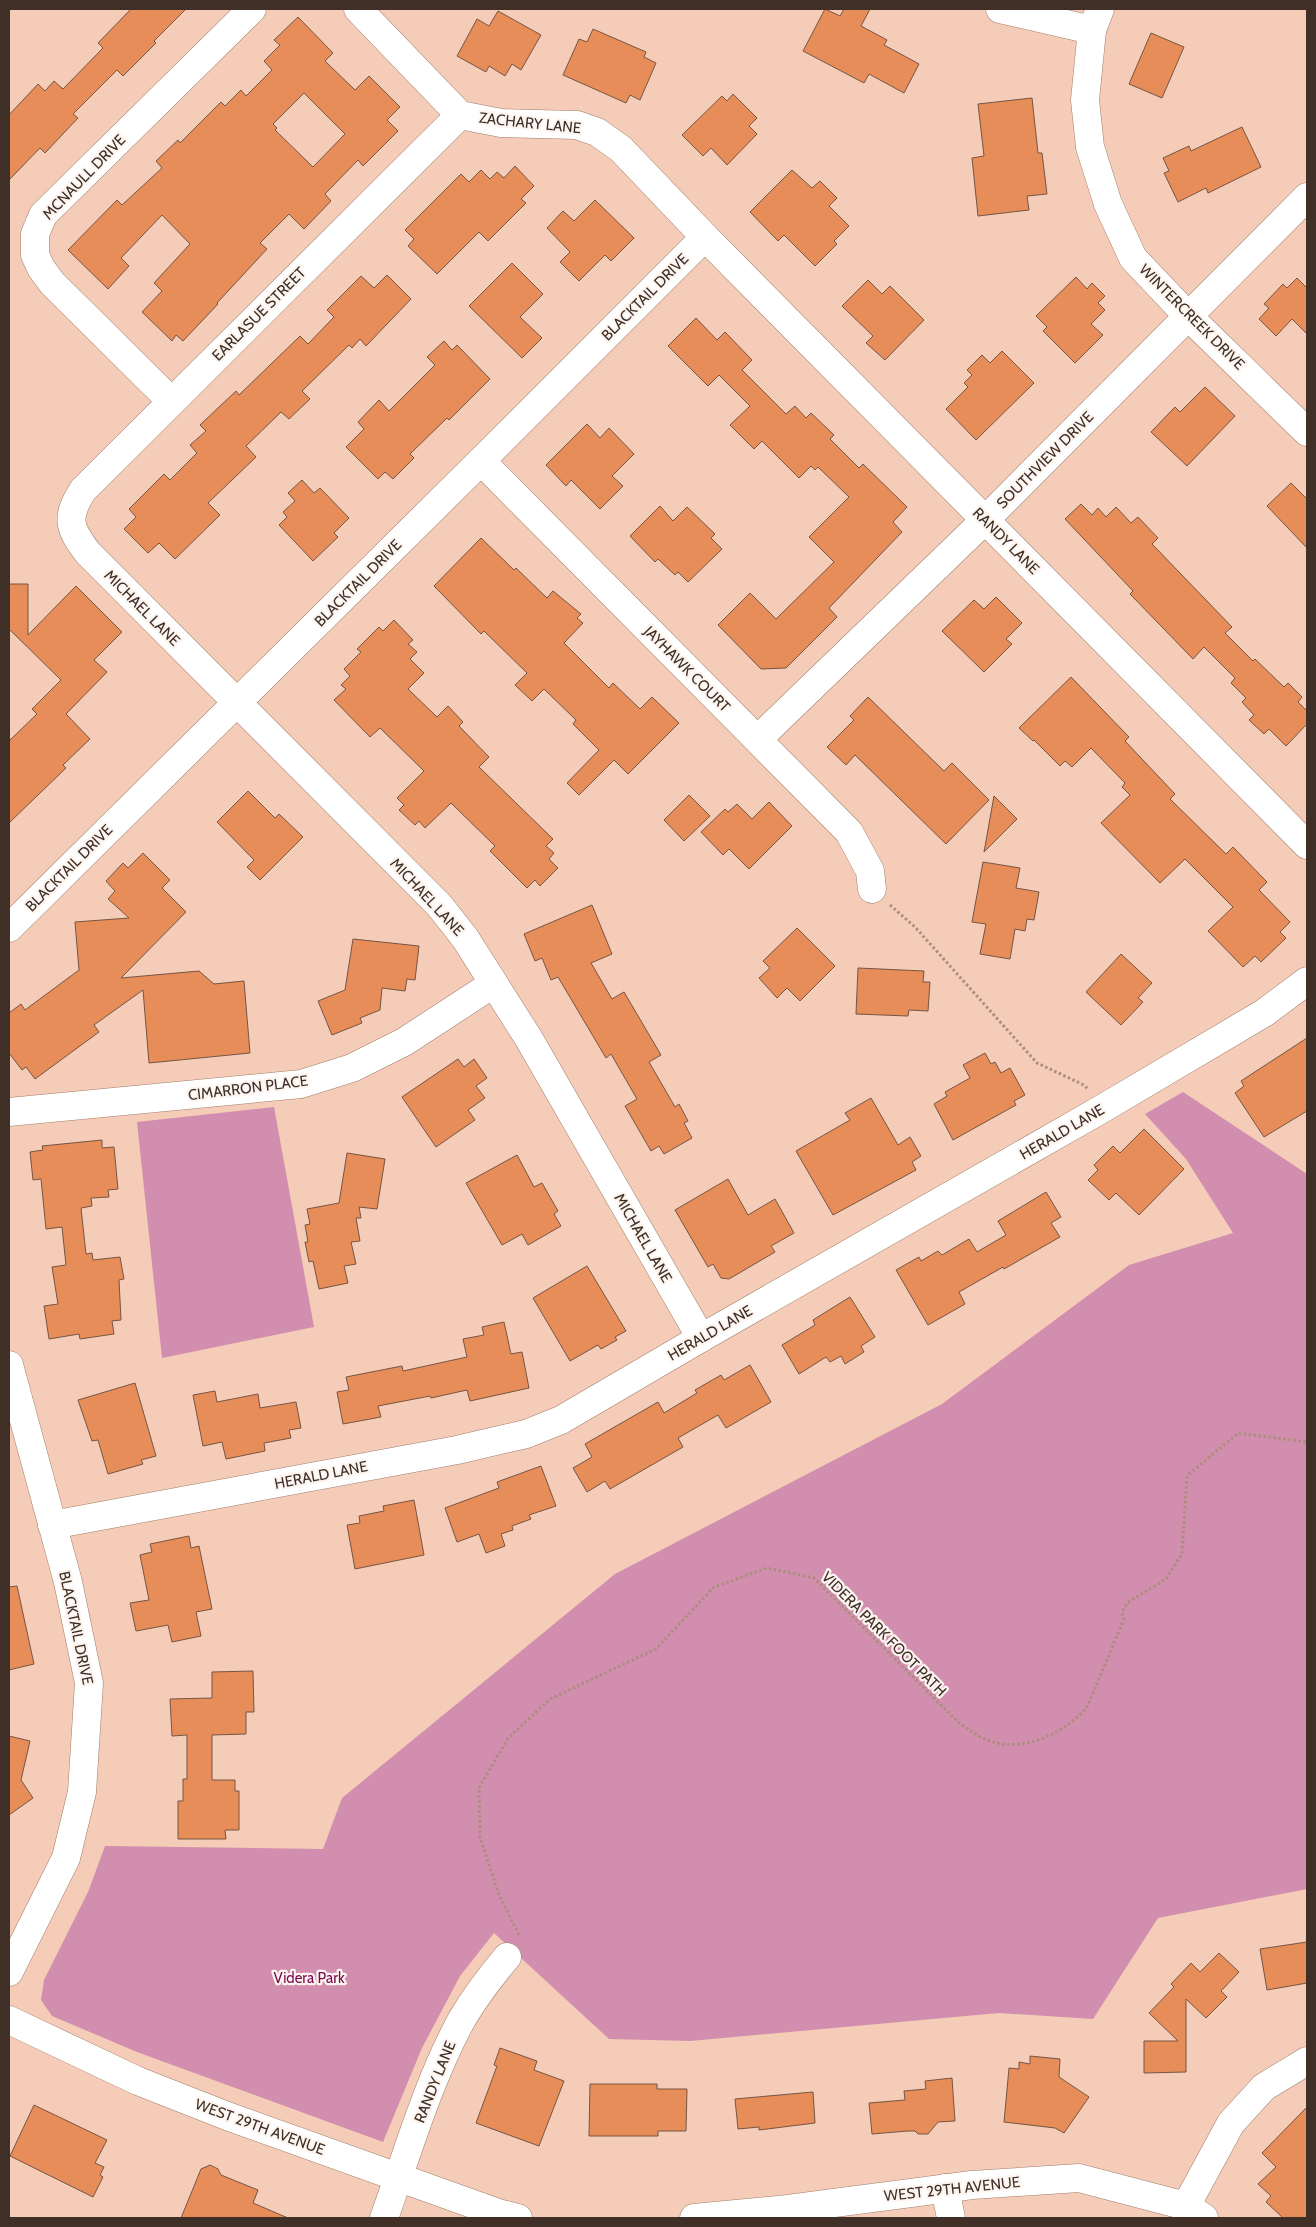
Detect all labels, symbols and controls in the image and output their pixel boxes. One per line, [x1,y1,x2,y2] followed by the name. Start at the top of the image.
[478,109,582,137] street label: ZACHARY LANE
[39,131,129,223] street label: MCNAULL DRIVE
[598,250,692,344] street label: BLACKTAIL DRIVE
[1135,260,1249,374] street label: WINTERCREEK DRIVE
[208,263,310,365] street label: EARLASUE STREET
[993,408,1097,512] street label: SOUTHVIEW DRIVE
[969,504,1043,578] street label: RANDY LANE
[311,536,405,630] street label: BLACKTAIL DRIVE
[100,566,184,650] street label: MICHAEL LANE
[640,622,734,716] street label: JAYHAWK COURT
[22,821,116,915] street label: BLACKTAIL DRIVE
[386,854,468,940] street label: MICHAEL LANE
[187,1072,309,1104] street label: CIMARRON PLACE
[1017,1101,1107,1163] street label: HERALD LANE
[610,1190,676,1286] street label: MICHAEL LANE
[665,1302,755,1364] street label: HERALD LANE
[273,1457,369,1493] street label: HERALD LANE
[818,1568,950,1700] street label: VIDERA PARK FOOT PATH
[55,1570,97,1686] street label: BLACKTAIL DRIVE
[273,1969,345,1987] park label: Videra Park
[410,2038,460,2126] street label: RANDY LANE
[193,2095,327,2159] street label: WEST 29TH AVENUE
[883,2173,1021,2205] street label: WEST 29TH AVENUE

